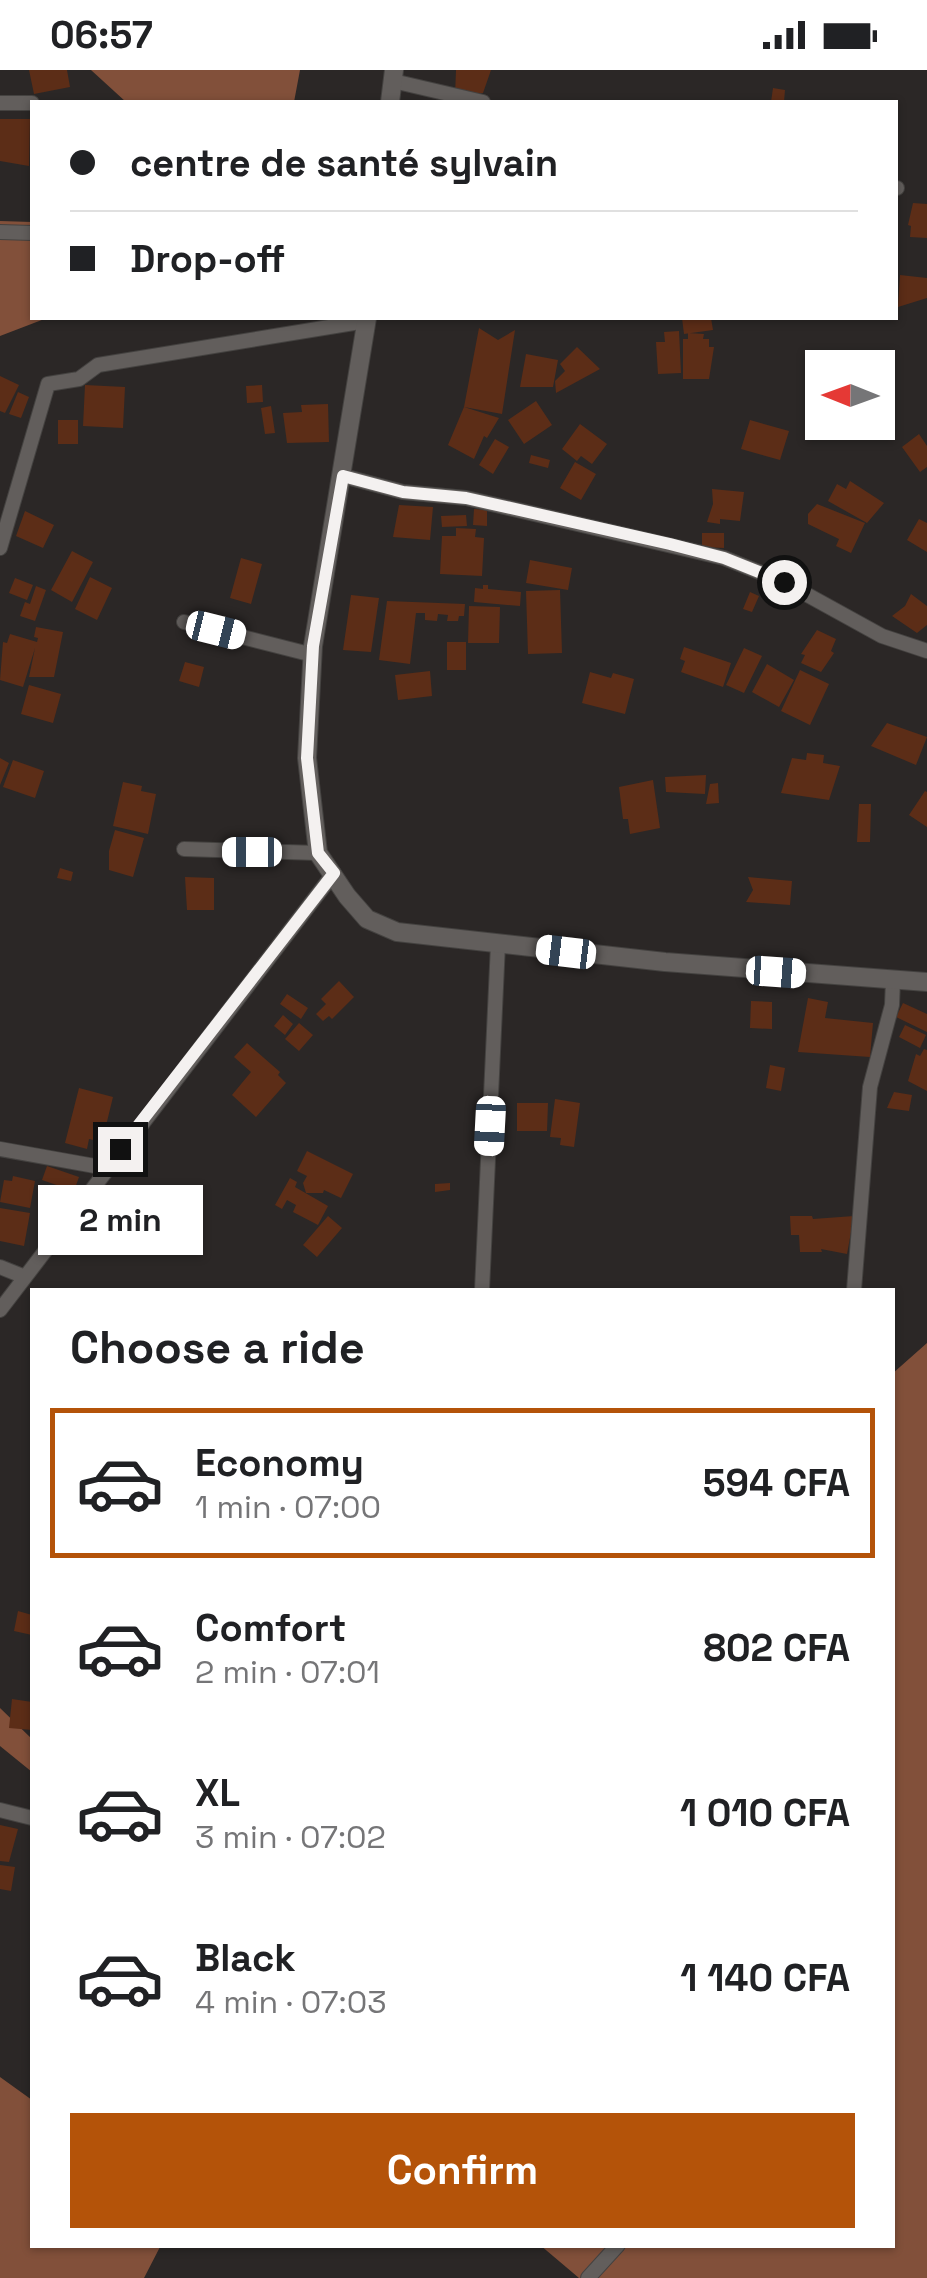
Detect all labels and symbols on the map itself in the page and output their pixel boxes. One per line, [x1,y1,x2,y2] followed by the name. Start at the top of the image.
[805,350,895,440] north arrow
[762,560,807,605] route start
[183,608,249,652] car
[222,837,282,867] car
[534,933,598,971] car
[745,955,807,989] car
[473,1095,507,1157] car
[98,1127,143,1172] route end
[38,1184,202,1254] callout: 2 min

